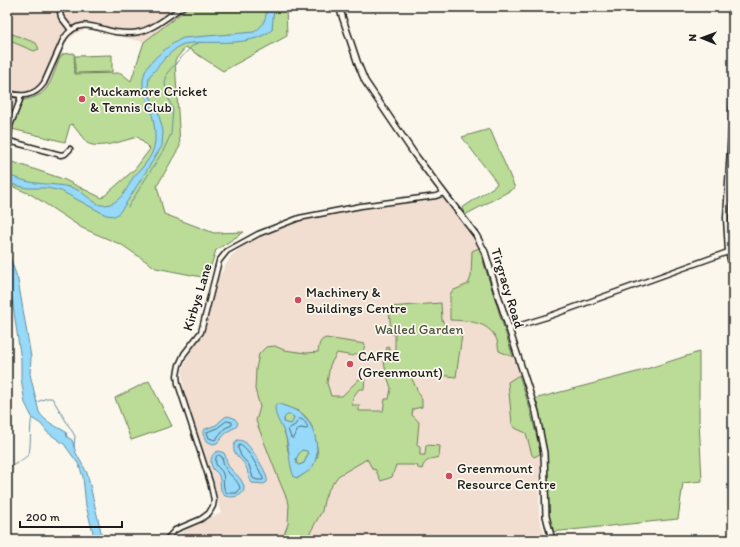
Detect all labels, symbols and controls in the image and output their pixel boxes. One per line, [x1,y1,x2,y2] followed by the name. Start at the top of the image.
[682,18,722,58] north arrow
[686,34,699,42] text: N
[90,83,207,116] place label: Muckamore Cricket & Tennis Club
[77,94,87,104] marker: Muckamore Cricket & Tennis Club
[487,246,528,331] street label: Tirgracy Road
[179,261,216,333] street label: Kirbys Lane
[306,284,407,317] place label: Machinery & Buildings Centre
[293,295,303,305] marker: Machinery & Buildings Centre
[375,321,463,338] park label: Walled Garden
[358,348,443,381] place label: CAFRE (Greenmount)
[345,359,355,369] marker: CAFRE (Greenmount)
[457,460,556,493] place label: Greenmount Resource Centre
[444,471,454,481] marker: Greenmount Resource Centre
[20,503,122,529] scale bar
[26,510,60,524] text: 200 m

